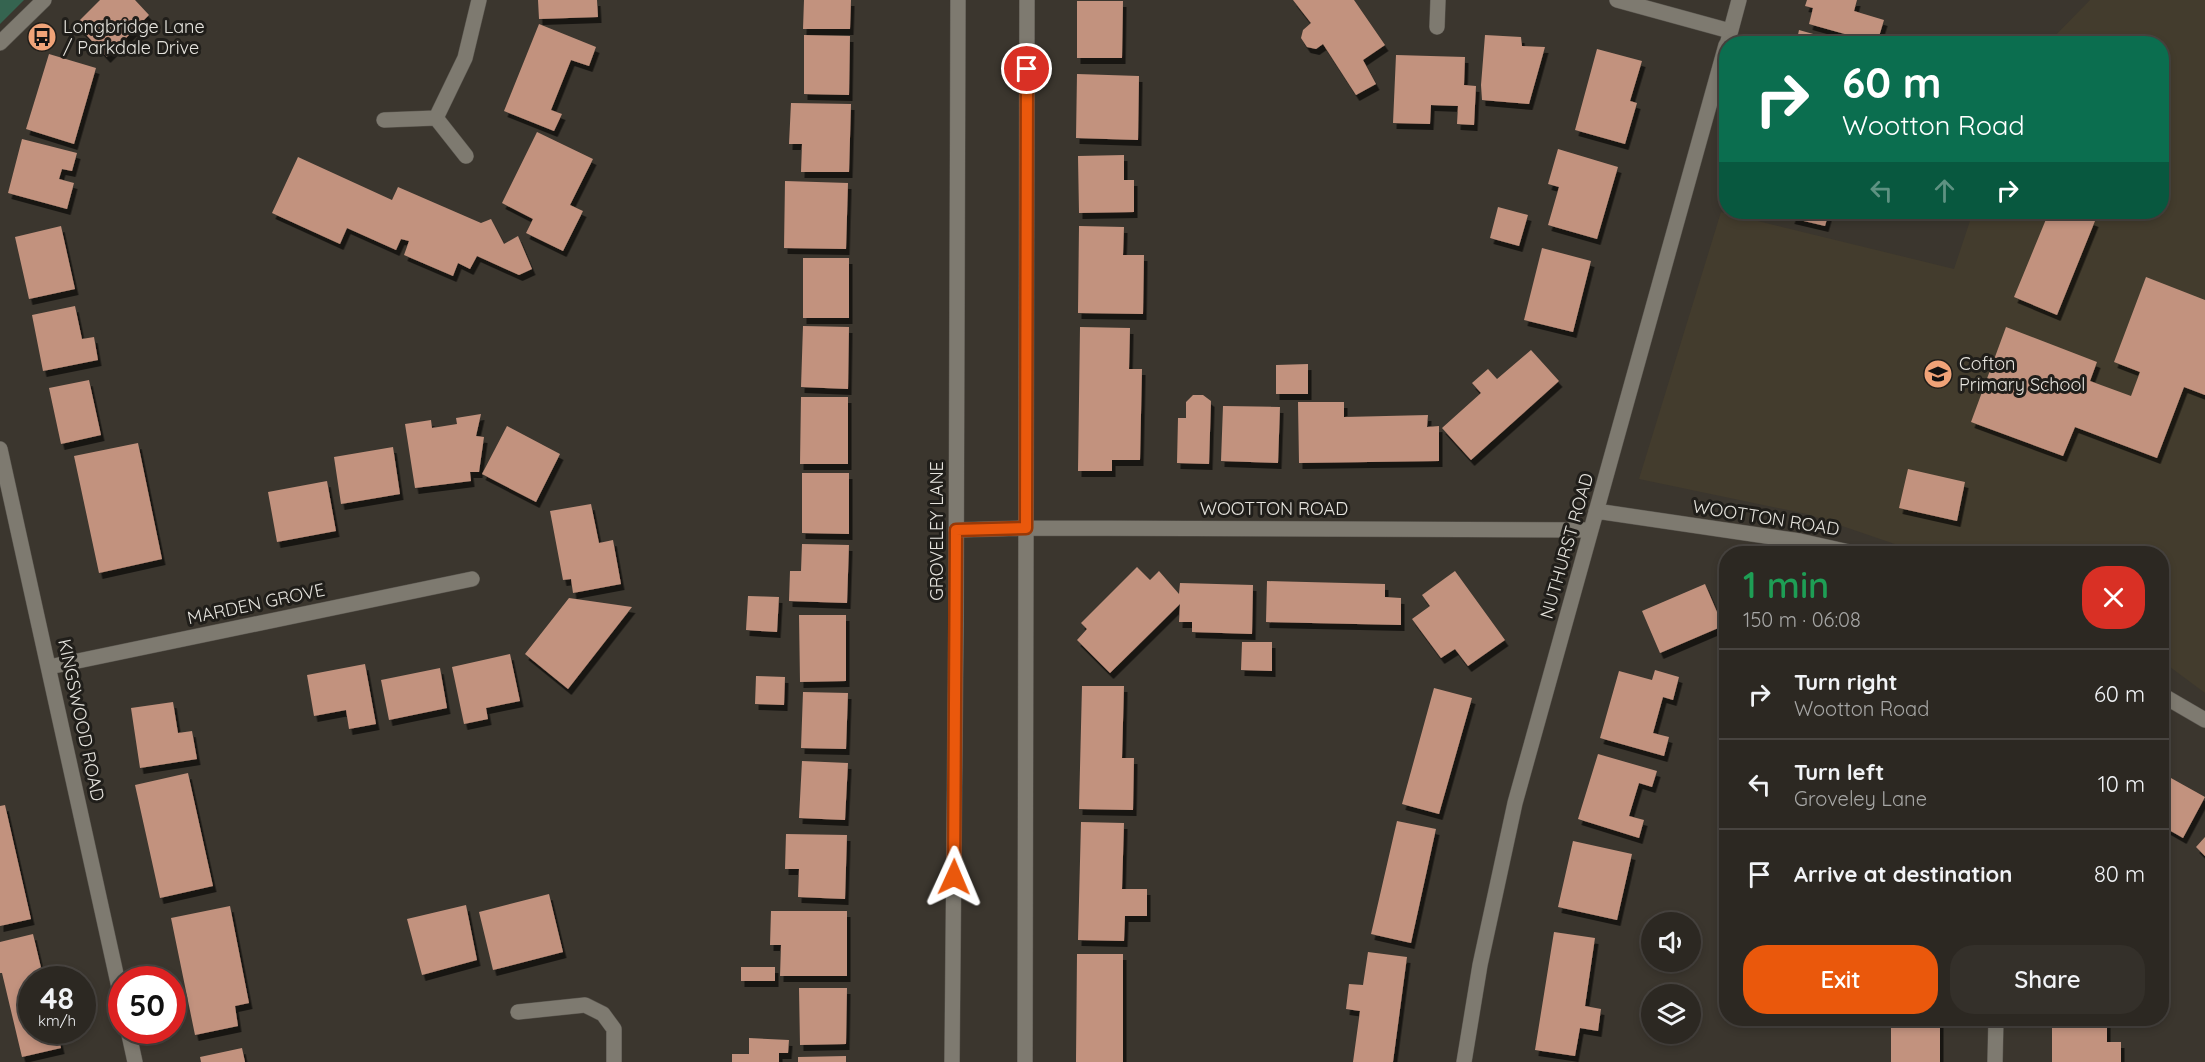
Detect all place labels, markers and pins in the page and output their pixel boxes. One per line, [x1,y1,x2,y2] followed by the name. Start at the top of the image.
[63,15,205,59] place label: Longbridge Lane / Parkdale Drive
[26,21,58,53] bus stop icon: Longbridge Lane / Parkdale Drive
[1001,43,1052,94] pin
[1959,352,2085,396] place label: Cofton Primary School
[1922,358,1954,390] school or university icon: Cofton Primary School

